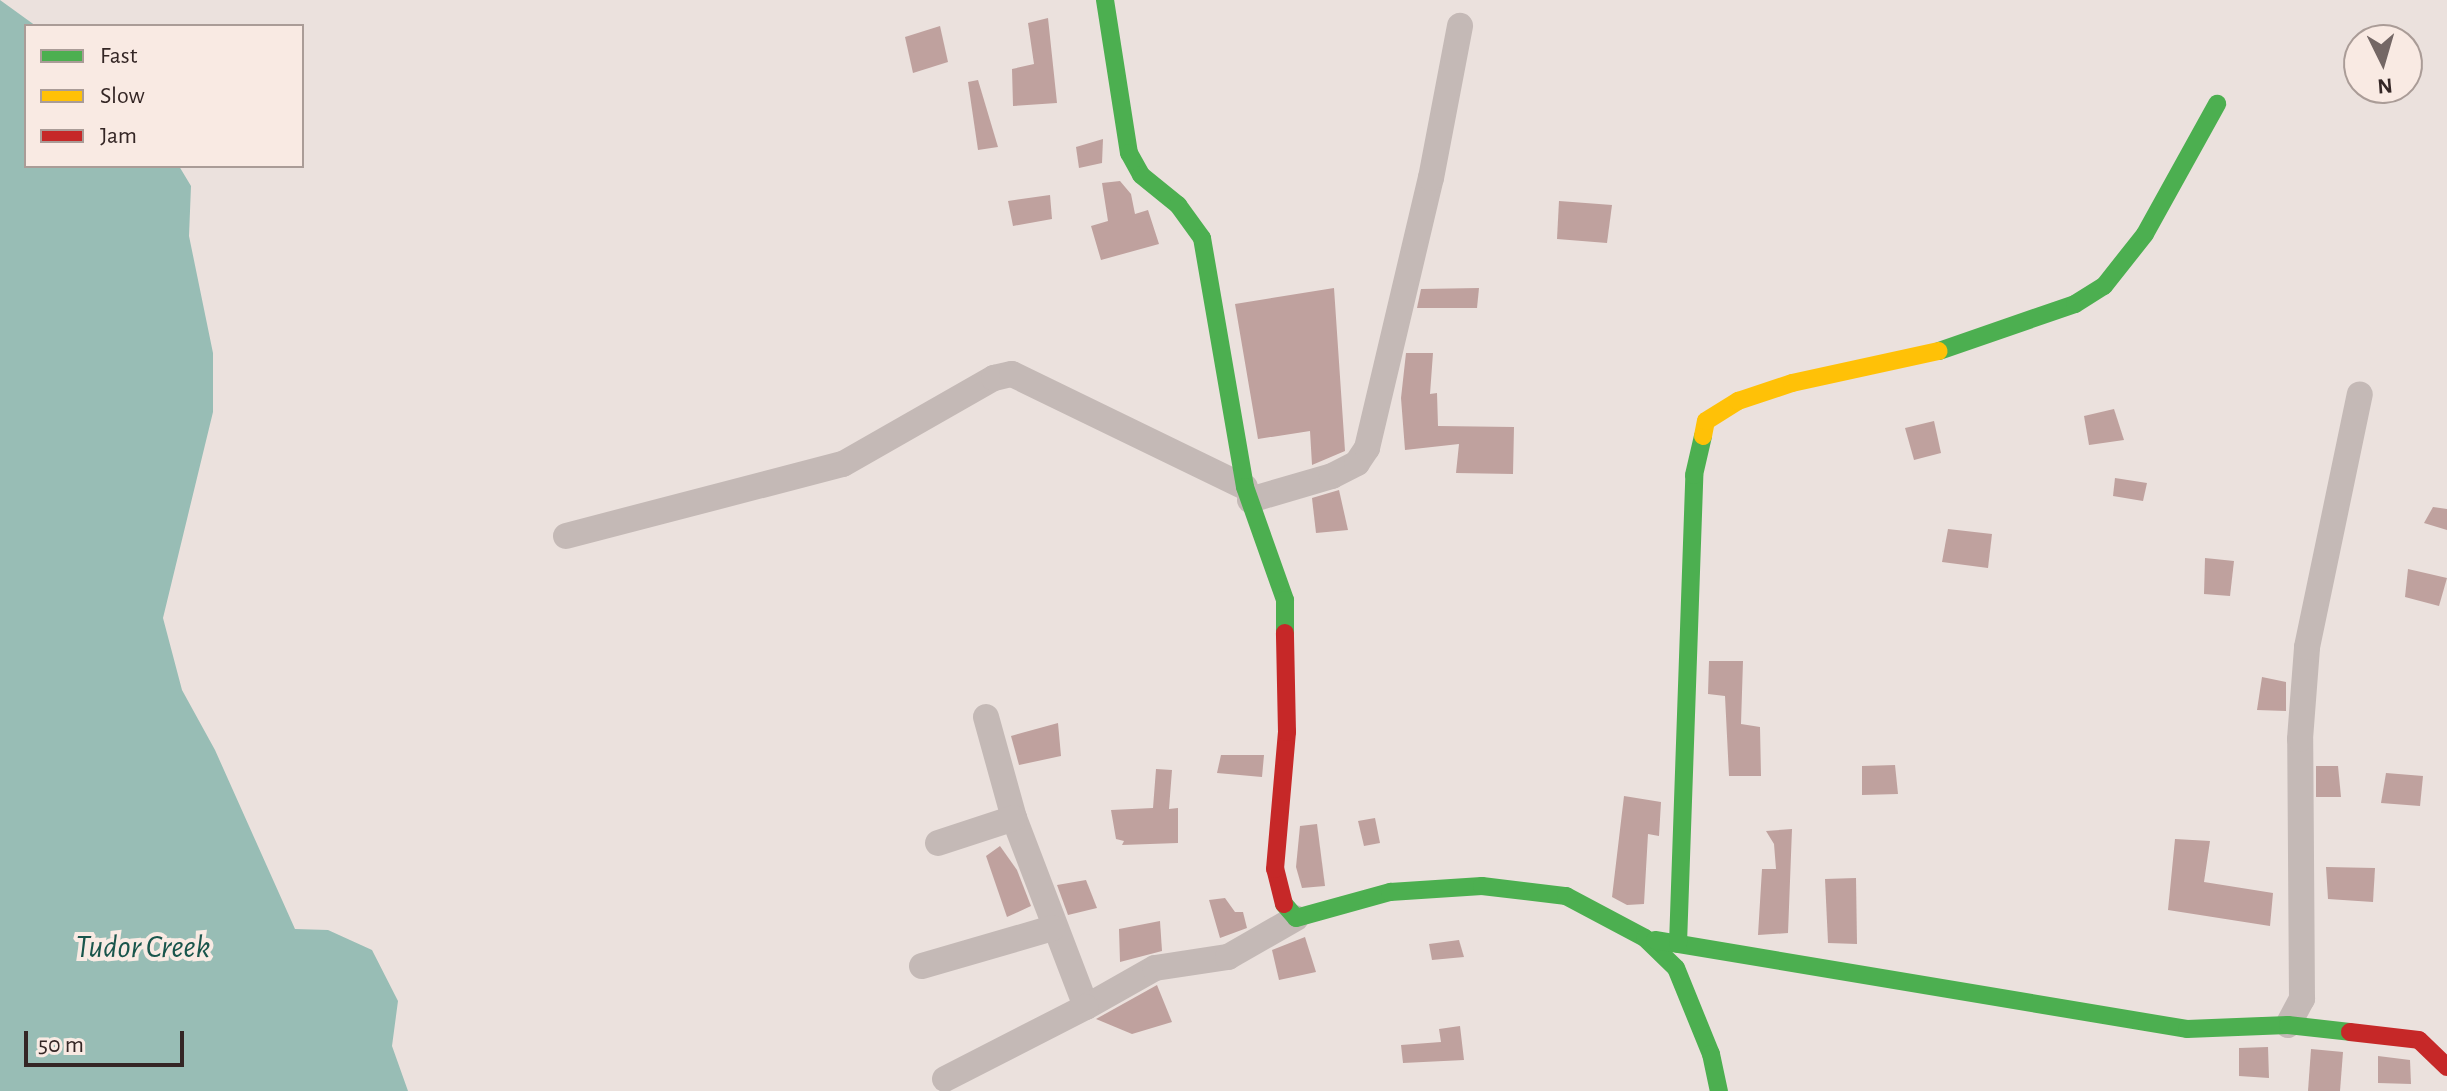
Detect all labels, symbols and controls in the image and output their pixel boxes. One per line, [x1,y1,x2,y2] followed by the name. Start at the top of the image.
[24,24,304,168] legend
[2343,24,2423,104] north arrow
[100,44,137,68] text: Fast
[2376,74,2394,98] text: N
[100,84,145,108] text: Slow
[100,124,137,148] text: Jam
[76,928,210,966] water label: Tudor Creek
[28,1015,188,1065] scale bar
[38,1033,84,1057] text: 50 m

